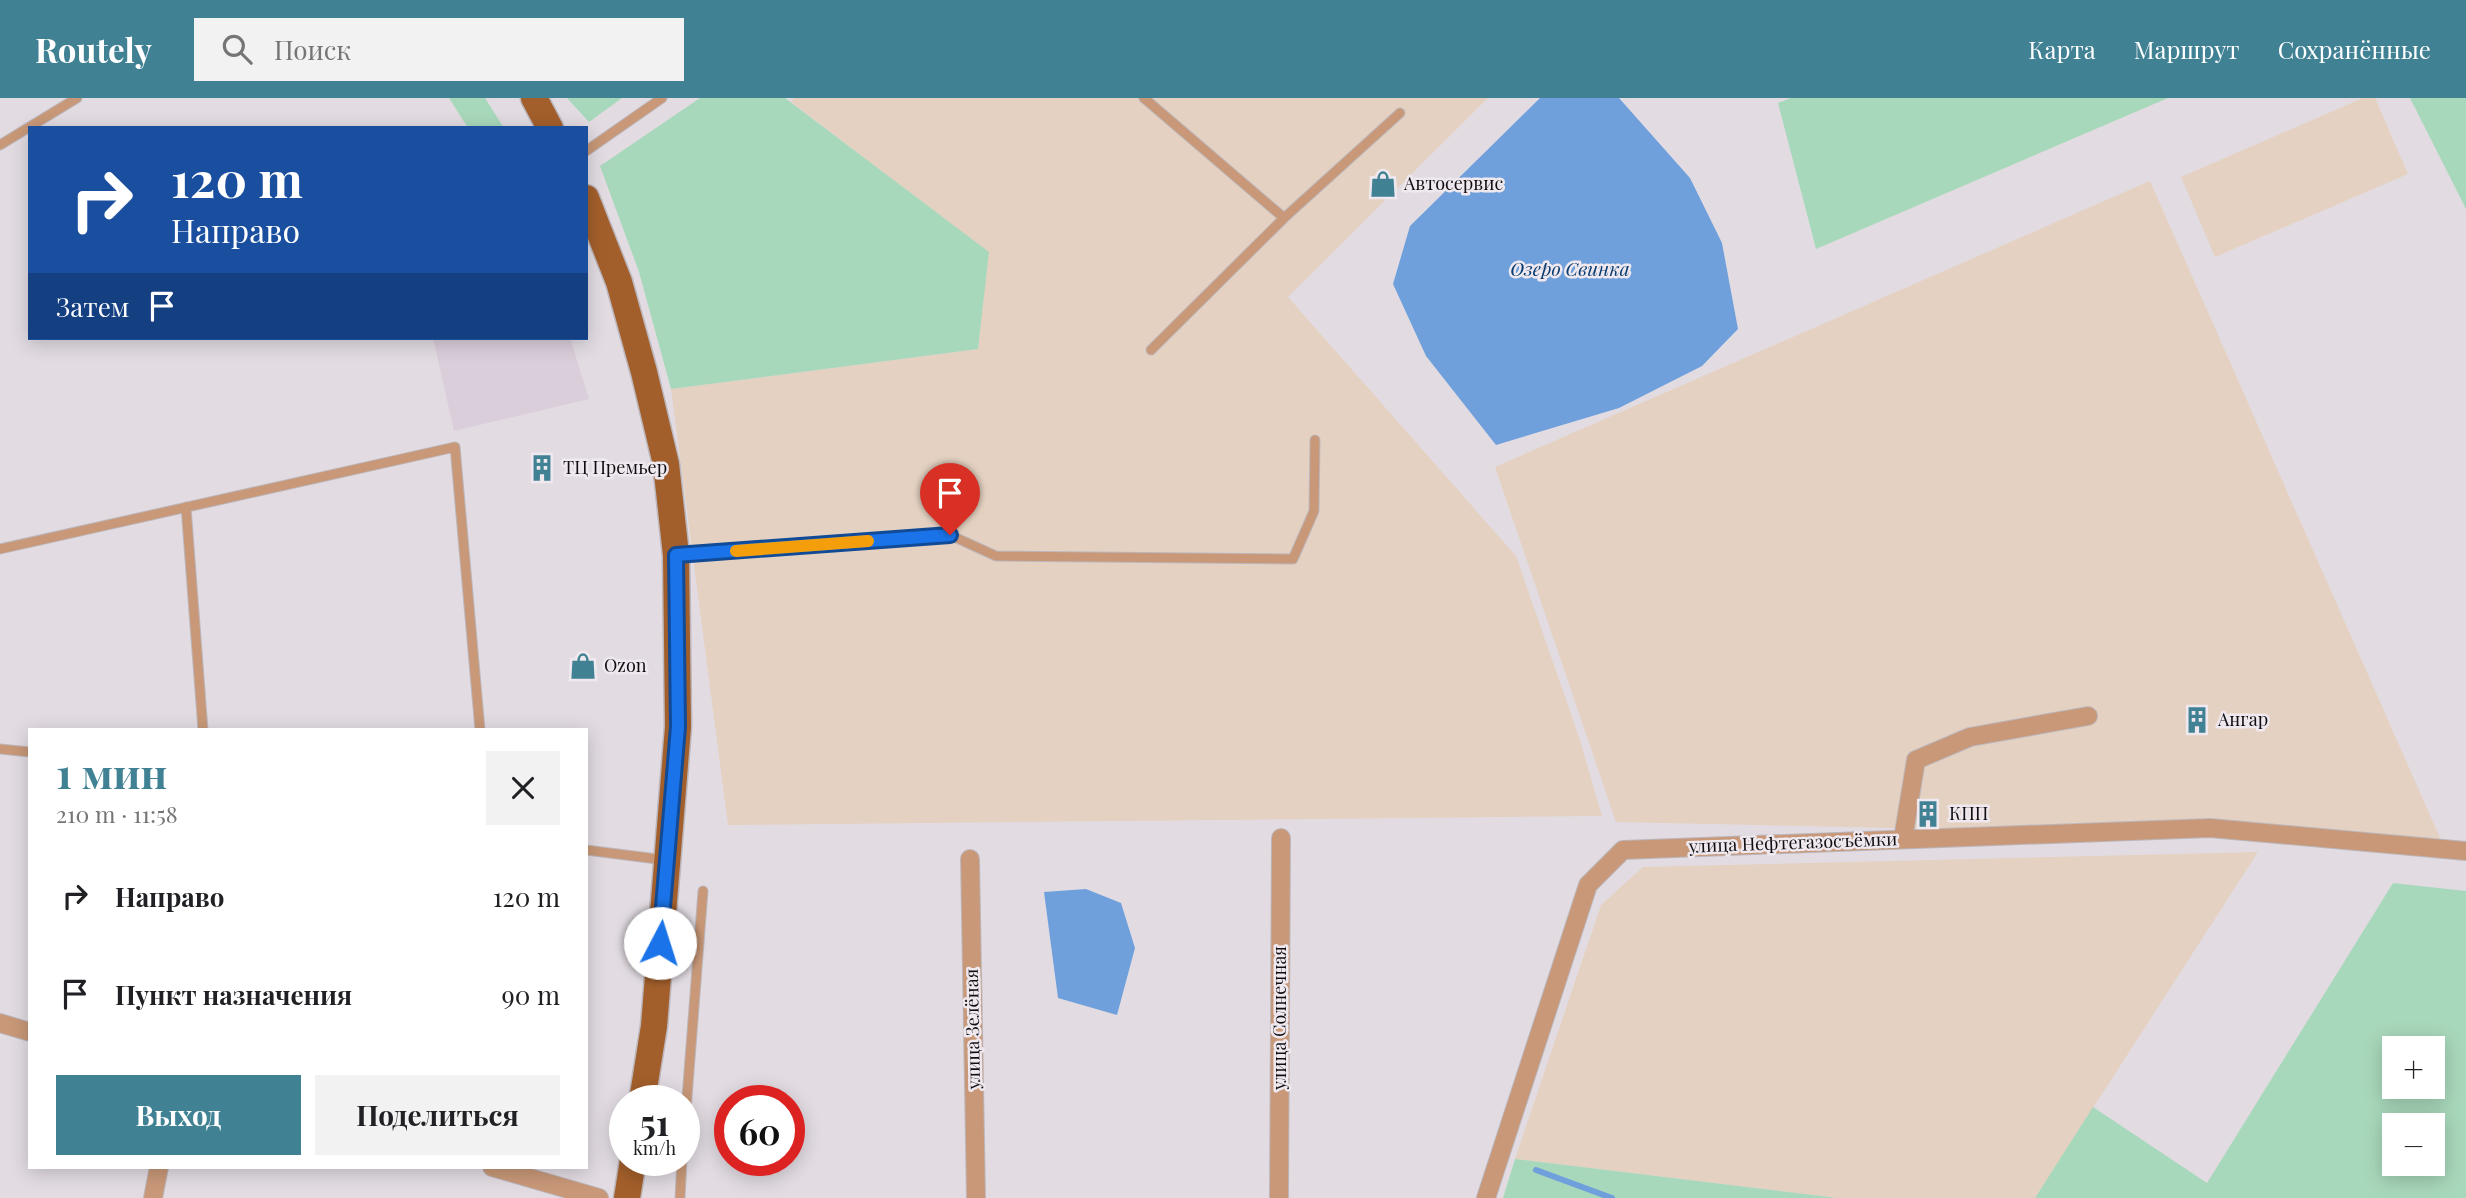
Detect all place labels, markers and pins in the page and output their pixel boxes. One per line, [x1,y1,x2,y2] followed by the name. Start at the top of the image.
[1368,169,1398,199] shop icon: Автосервис
[1403,171,1503,195] place label: Автосервис
[527,453,557,483] building icon: ТЦ Премьер
[563,455,667,479] place label: ТЦ Премьер
[920,463,980,535] pin
[568,651,598,681] shop icon: Ozon
[604,653,647,677] place label: Ozon
[2182,705,2212,735] building icon: Ангар
[2217,707,2268,731] place label: Ангар
[1913,799,1943,829] building icon: КПП
[1949,801,1988,825] place label: КПП

